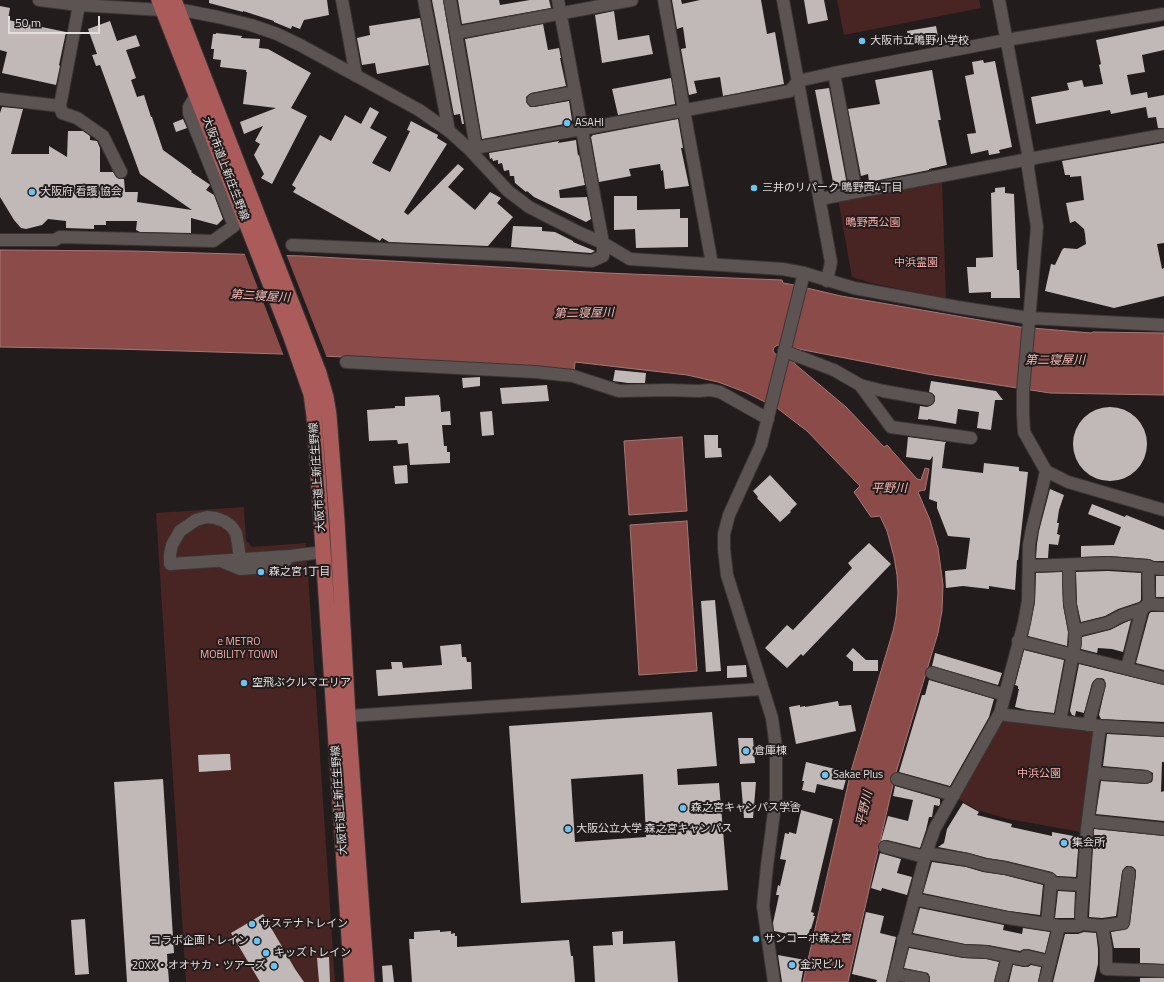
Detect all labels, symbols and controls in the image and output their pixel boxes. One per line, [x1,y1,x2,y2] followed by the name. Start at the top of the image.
[10,8,102,34] scale bar
[15,13,41,32] text: 50 m
[870,34,969,48] place label: 大阪市立鴫野小学校
[857,36,867,46] marker: 大阪市立鴫野小学校
[199,115,251,223] street label: 大阪市道上新庄生野線
[575,116,604,130] place label: ASAHI
[562,118,572,128] marker: ASAHI
[762,181,903,195] place label: 三井のリパーク 鴫野西4丁目
[749,183,759,193] marker: 三井のリパーク 鴫野西4丁目
[40,185,122,199] place label: 大阪府 看護 協会
[27,187,37,197] marker: 大阪府 看護 協会
[846,216,900,230] park label: 鴫野西公園
[894,256,938,270] park label: 中浜霊園
[230,288,290,306] water label: 第二寝屋川
[554,306,614,322] water label: 第二寝屋川
[1025,354,1085,368] water label: 第二寝屋川
[308,422,328,532] street label: 大阪市道上新庄生野線
[871,482,907,496] water label: 平野川
[269,565,330,579] place label: 森之宮1丁目
[256,567,266,577] marker: 森之宮1丁目
[200,635,278,661] park label: e METRO MOBILITY TOWN
[252,676,351,690] place label: 空飛ぶクルマエリア
[239,678,249,688] marker: 空飛ぶクルマエリア
[754,744,787,758] place label: 倉庫棟
[330,745,350,855] street label: 大阪市道上新庄生野線
[741,746,751,756] marker: 倉庫棟
[1017,767,1061,781] park label: 中浜公園
[833,768,883,782] place label: Sakae Plus
[820,770,830,780] marker: Sakae Plus
[854,790,876,828] water label: 平野川
[691,801,801,815] place label: 森之宮キャンパス学舎
[678,803,688,813] marker: 森之宮キャンパス学舎
[576,822,732,836] place label: 大阪公立大学 森之宮キャンパス
[563,824,573,834] marker: 大阪公立大学 森之宮キャンパス
[1072,836,1105,850] place label: 集会所
[1059,838,1069,848] marker: 集会所
[260,917,348,931] place label: サステナトレイン
[247,919,257,929] marker: サステナトレイン
[764,932,852,946] place label: サンコーポ森之宮
[150,934,249,948] place label: コラボ企画トレイン
[751,934,761,944] marker: サンコーポ森之宮
[252,936,262,946] marker: コラボ企画トレイン
[274,946,351,960] place label: キッズトレイン
[261,948,271,958] marker: キッズトレイン
[800,958,844,972] place label: 金沢ビル
[132,959,266,973] place label: 20XX・オオサカ・ツアーズ
[787,960,797,970] marker: 金沢ビル
[269,961,279,971] marker: 20XX・オオサカ・ツアーズ

